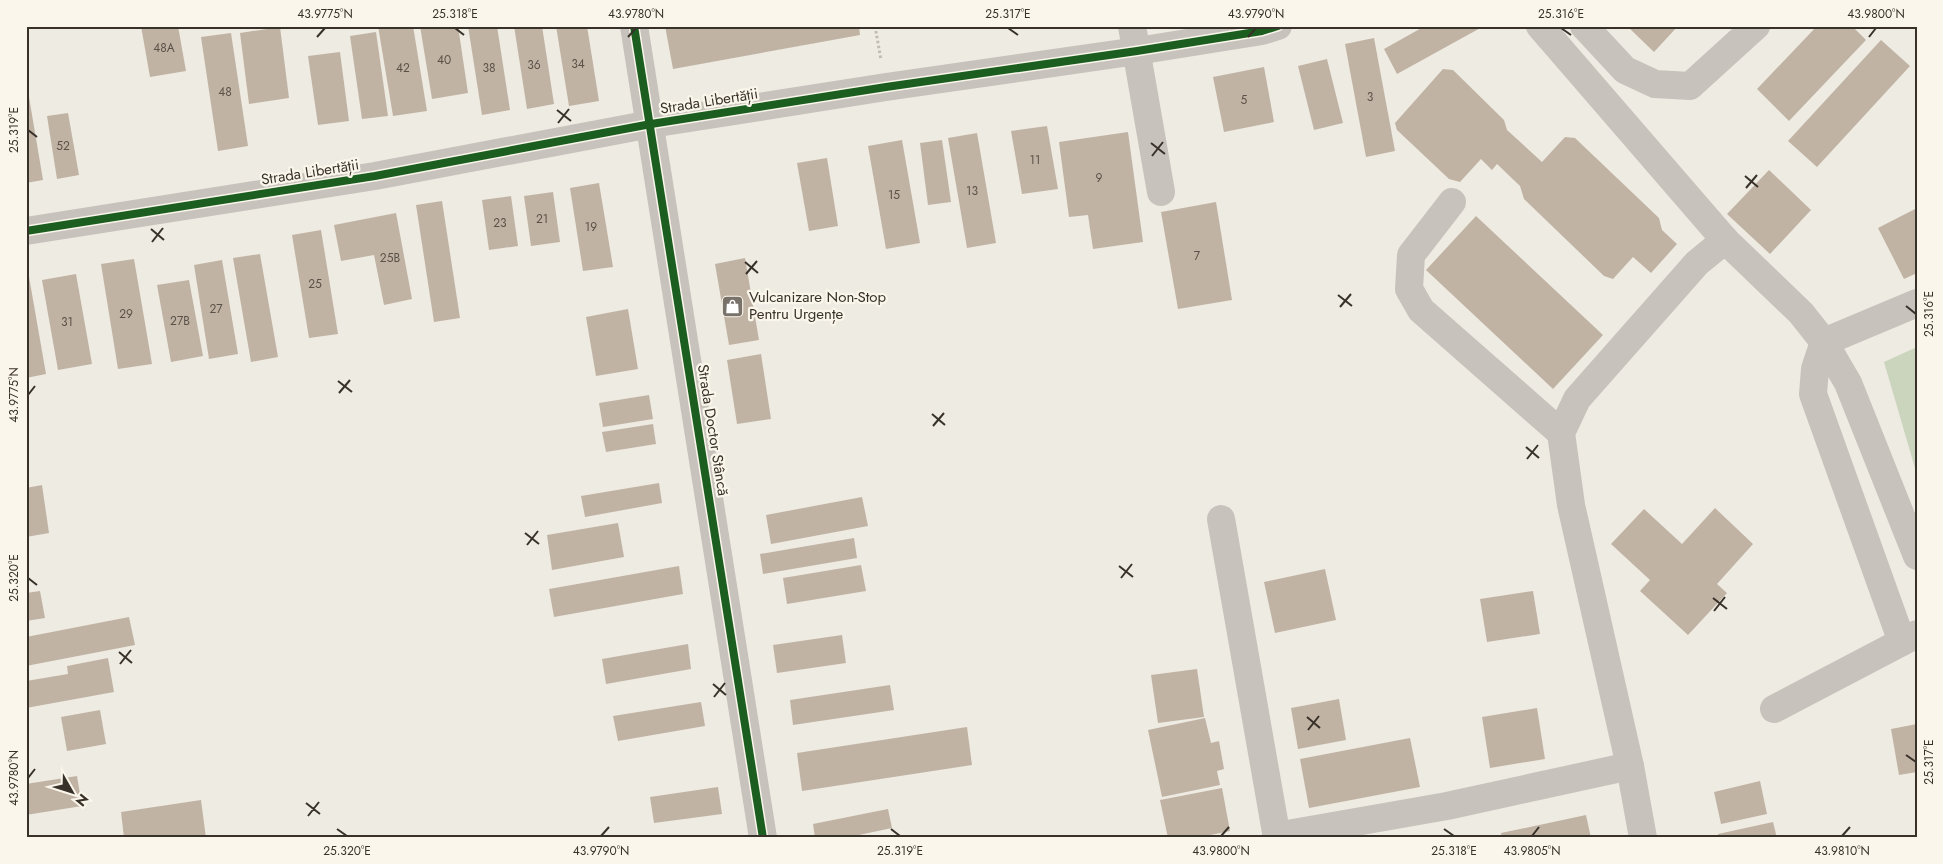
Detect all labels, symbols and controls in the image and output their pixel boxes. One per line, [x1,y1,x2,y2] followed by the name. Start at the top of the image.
[297,5,353,23] text: 43.9775°N
[432,5,478,23] text: 25.318°E
[608,5,664,23] text: 43.9780°N
[985,5,1031,23] text: 25.317°E
[1228,5,1284,23] text: 43.9790°N
[1538,5,1584,23] text: 25.316°E
[1847,5,1905,23] text: 43.9800°N
[153,39,175,57] house number: 48A
[437,51,451,69] house number: 40
[571,55,585,73] house number: 34
[527,56,541,74] house number: 36
[396,59,410,77] house number: 42
[482,59,496,77] house number: 38
[658,82,760,120] street label: Strada Libertății
[218,83,232,101] house number: 48
[1367,88,1374,106] house number: 3
[1241,91,1248,109] house number: 5
[5,107,23,153] text: 25.319°E
[56,137,70,155] house number: 52
[1030,151,1040,169] house number: 11
[259,153,361,191] street label: Strada Libertății
[1096,169,1103,187] house number: 9
[966,182,978,200] house number: 13
[888,186,900,204] house number: 15
[536,210,548,228] house number: 21
[493,214,507,232] house number: 23
[585,218,597,236] house number: 19
[1194,247,1201,265] house number: 7
[380,249,400,267] house number: 25B
[308,275,322,293] house number: 25
[749,286,886,325] place label: Vulcanizare Non-Stop Pentru Urgențe
[1920,291,1938,337] text: 25.316°E
[721,294,745,318] shop icon: Vulcanizare Non-Stop Pentru Urgențe
[209,300,223,318] house number: 27
[119,305,133,323] house number: 29
[170,312,190,330] house number: 27B
[61,313,73,331] house number: 31
[692,363,734,497] street label: Strada Doctor Stâncă
[5,367,23,423] text: 43.9775°N
[5,554,23,602] text: 25.320°E
[1920,739,1938,785] text: 25.317°E
[5,750,23,806] text: 43.9780°N
[48,766,98,816] north arrow
[71,790,93,811] text: N
[323,842,371,860] text: 25.320°E
[573,842,629,860] text: 43.9790°N
[877,842,923,860] text: 25.319°E
[1192,842,1250,860] text: 43.9800°N
[1431,842,1477,860] text: 25.318°E
[1503,842,1561,860] text: 43.9805°N
[1814,842,1870,860] text: 43.9810°N

